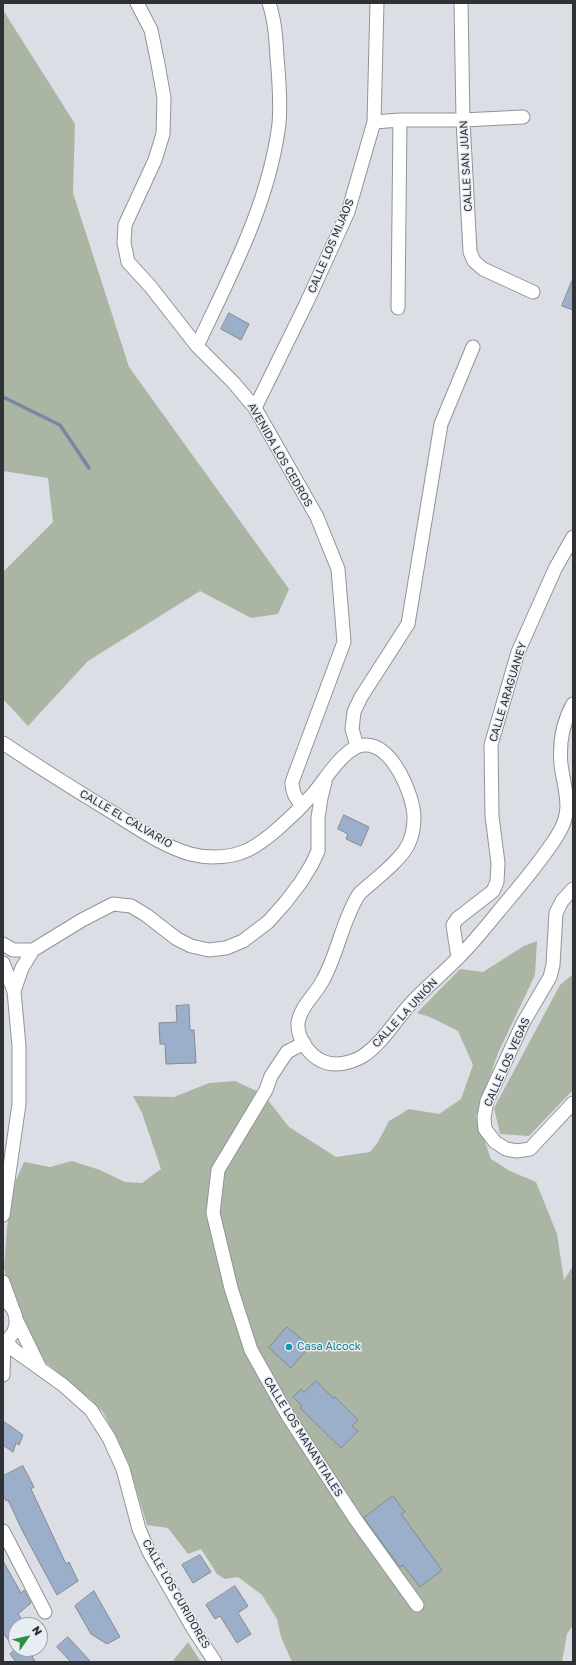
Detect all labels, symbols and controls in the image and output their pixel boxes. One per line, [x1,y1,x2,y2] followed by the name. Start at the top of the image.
[457,120,475,212] street label: CALLE SAN JUAN
[305,197,357,295] street label: CALLE LOS MIJAOS
[245,401,315,509] street label: AVENIDA LOS CEDROS
[487,640,529,744] street label: CALLE ARAGUANEY
[77,787,175,851] street label: CALLE EL CALVARIO
[370,976,440,1050] street label: CALLE LA UNIÓN
[481,1015,533,1109] street label: CALLE LOS VEGAS
[297,1340,361,1354] place label: Casa Alcock
[284,1342,294,1352] marker: Casa Alcock
[261,1375,345,1499] street label: CALLE LOS MANANTIALES
[139,1537,213,1651] street label: CALLE LOS CURIDORES
[8,1617,48,1657] north arrow
[30,1623,45,1638] text: N

